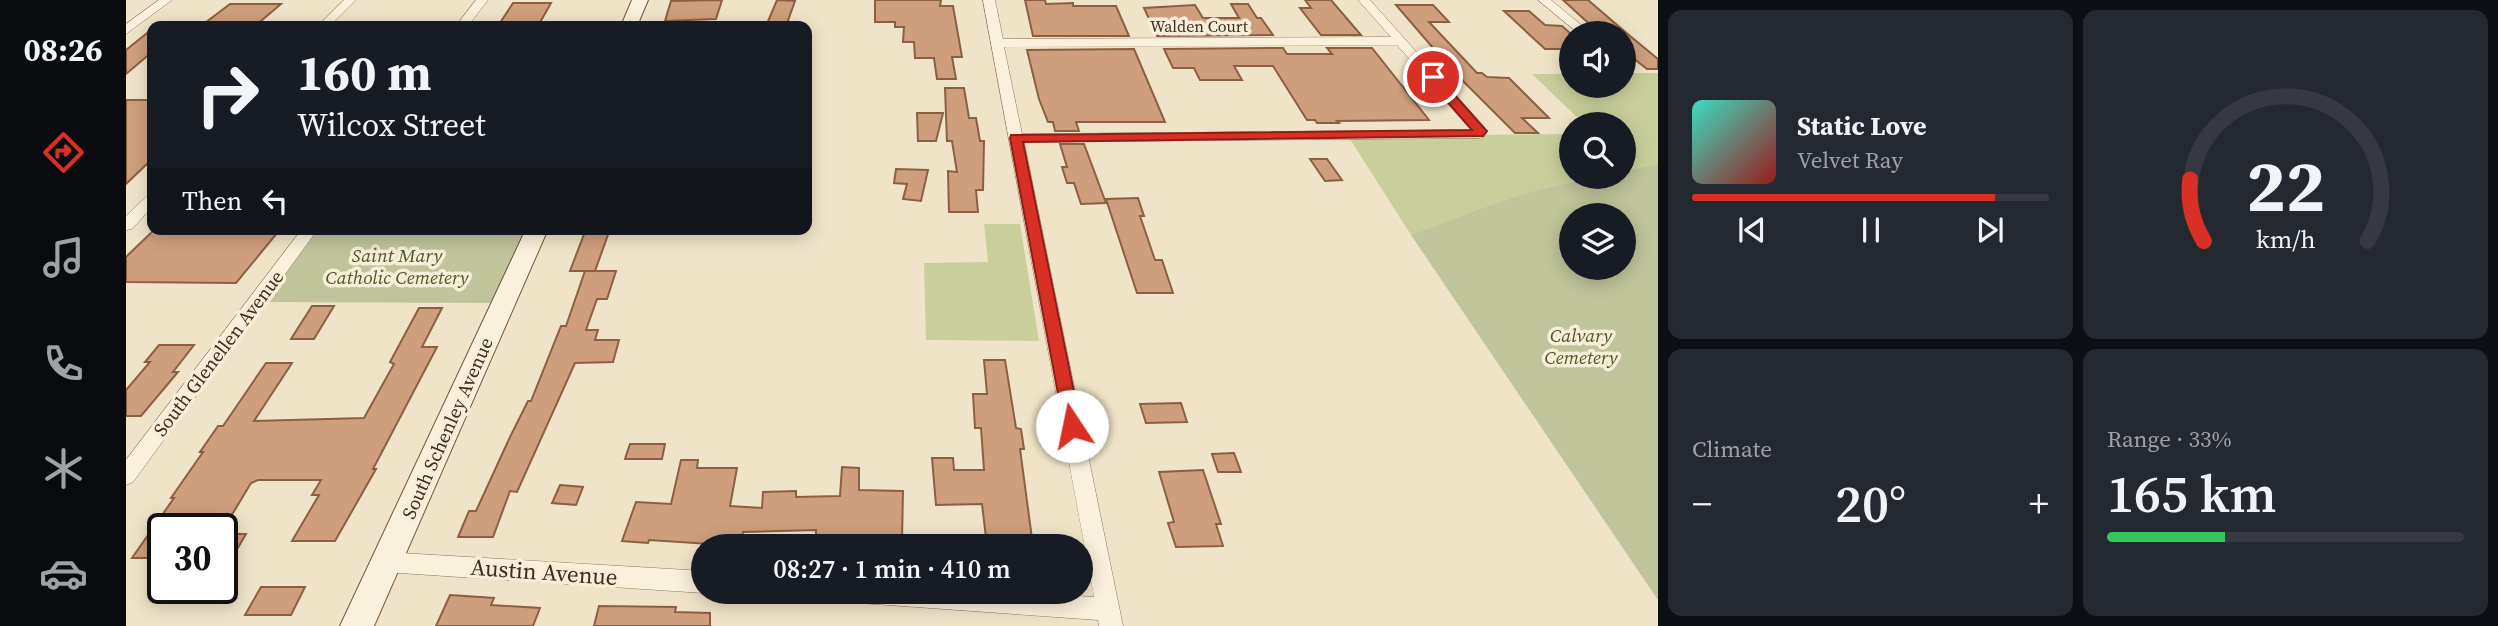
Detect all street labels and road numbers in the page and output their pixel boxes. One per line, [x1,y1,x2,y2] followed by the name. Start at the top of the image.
[1150,15,1249,37] street label: Walden Court
[147,265,289,441] street label: South Glenellen Avenue
[395,333,499,523] street label: South Schenley Avenue
[469,551,619,593] street label: Austin Avenue

